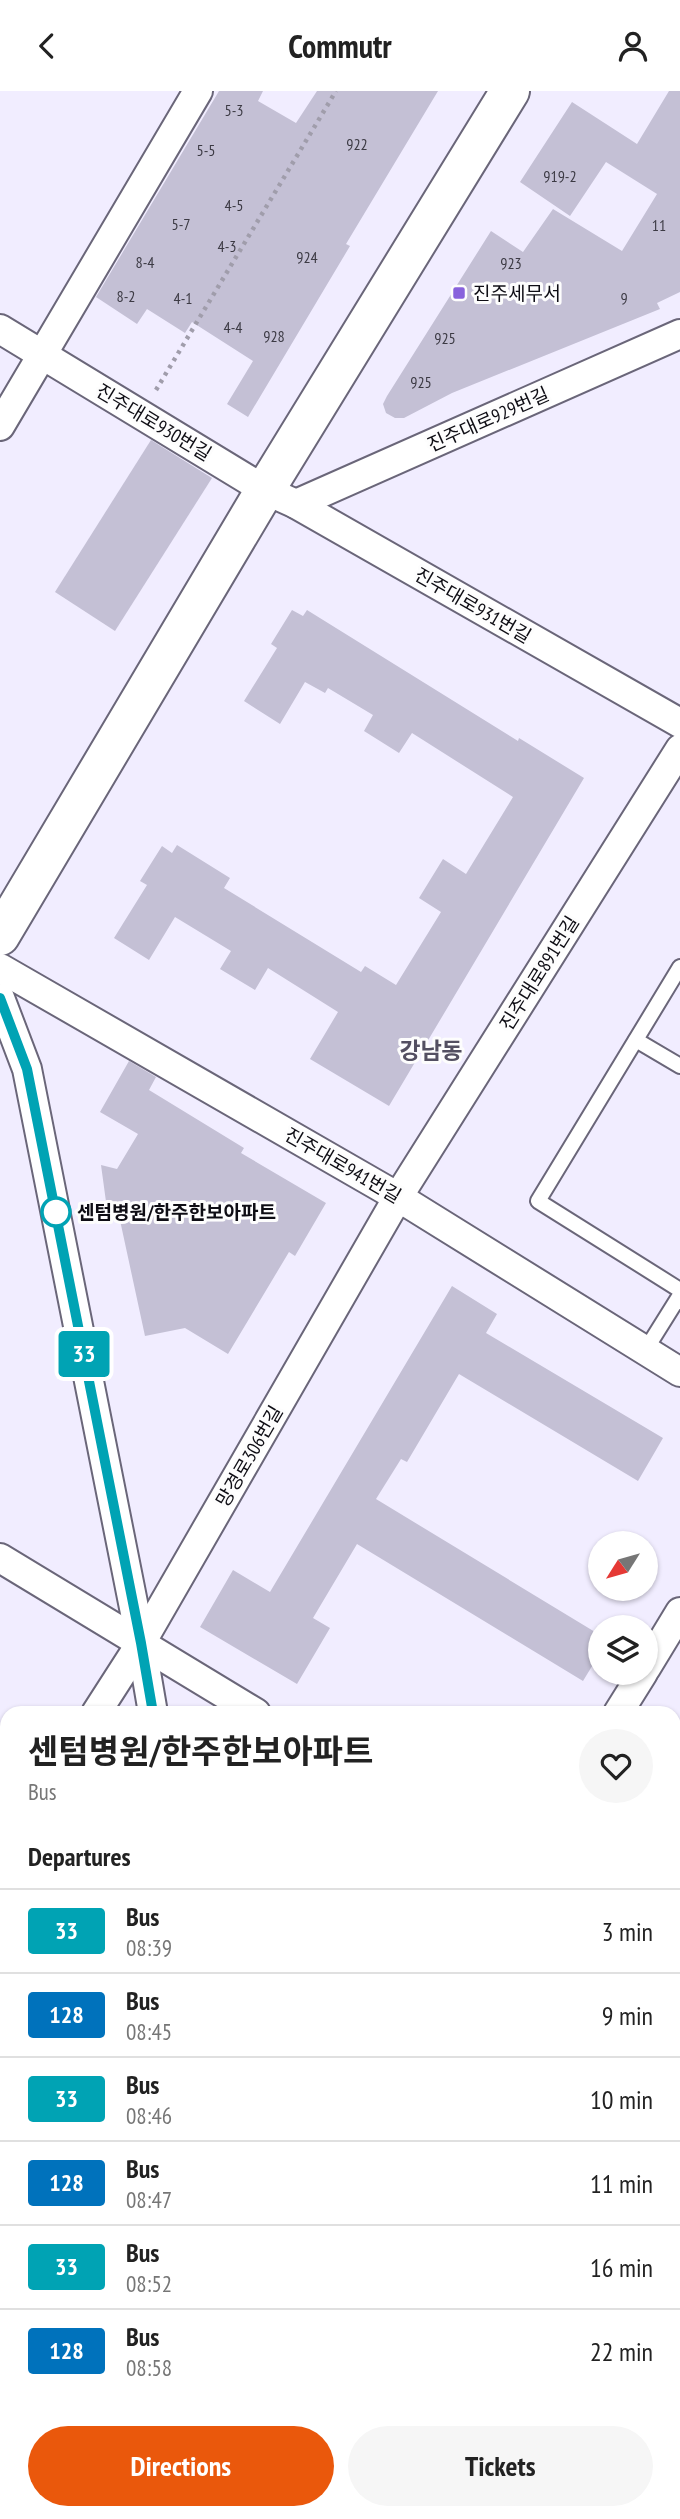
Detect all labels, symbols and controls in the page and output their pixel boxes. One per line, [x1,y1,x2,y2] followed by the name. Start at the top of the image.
[288,25,392,67] text: Commutr
[28,27,66,65] icon: back
[614,27,652,65] icon: person
[224,100,244,120] house number: 5-3
[346,134,368,154] house number: 922
[196,140,216,160] house number: 5-5
[543,166,577,186] house number: 919-2
[224,195,244,215] house number: 4-5
[171,214,191,234] house number: 5-7
[652,215,666,235] house number: 11
[217,236,237,256] house number: 4-3
[296,247,318,267] house number: 924
[135,252,155,272] house number: 8-4
[500,253,522,273] house number: 923
[473,281,560,305] place label: 진주세무서
[451,285,467,301] marker: 진주세무서
[116,286,136,306] house number: 8-2
[173,288,193,308] house number: 4-1
[620,288,628,308] house number: 9
[223,317,243,337] house number: 4-4
[263,326,285,346] house number: 928
[434,328,456,348] house number: 925
[410,372,432,392] house number: 925
[92,378,216,466] street label: 진주대로930번길
[423,381,553,457] street label: 진주대로929번길
[410,562,536,648] street label: 진주대로931번길
[494,911,584,1035] street label: 진주대로891번길
[399,1036,463,1065] district label: 강남동
[280,1122,406,1208] street label: 진주대로941번길
[41,1197,71,1227] marker: 센텀병원/한주한보아파트
[77,1200,276,1224] place label: 센텀병원/한주한보아파트
[52,1331,116,1377] line badge: 33
[73,1338,95,1369] text: 33
[210,1401,288,1511] street label: 망경로306번길
[588,1531,658,1601] north arrow
[588,1531,658,1685] map controls
[588,1615,658,1685] button: layers
[28,1729,373,1772] text: 센텀병원/한주한보아파트
[579,1729,653,1803] button: heart
[28,1777,57,1806] text: Bus
[28,1840,131,1873] text: Departures
[126,1900,159,1933] text: Bus
[55,1915,78,1946] text: 33
[602,1915,653,1948] text: 3 min
[126,1933,172,1962] text: 08:39
[126,1984,159,2017] text: Bus
[49,1999,84,2030] text: 128
[602,1999,653,2032] text: 9 min
[126,2017,172,2046] text: 08:45
[126,2068,159,2101] text: Bus
[55,2083,78,2114] text: 33
[590,2083,653,2116] text: 10 min
[126,2101,172,2130] text: 08:46
[126,2152,159,2185] text: Bus
[49,2167,84,2198] text: 128
[590,2167,653,2200] text: 11 min
[126,2185,172,2214] text: 08:47
[126,2236,159,2269] text: Bus
[55,2251,78,2282] text: 33
[590,2251,653,2284] text: 16 min
[126,2269,172,2298] text: 08:52
[126,2320,159,2353] text: Bus
[49,2335,84,2366] text: 128
[590,2335,653,2368] text: 22 min
[126,2353,172,2382] text: 08:58
[28,2426,334,2506] button: Directions
[348,2426,653,2506] button: Tickets

